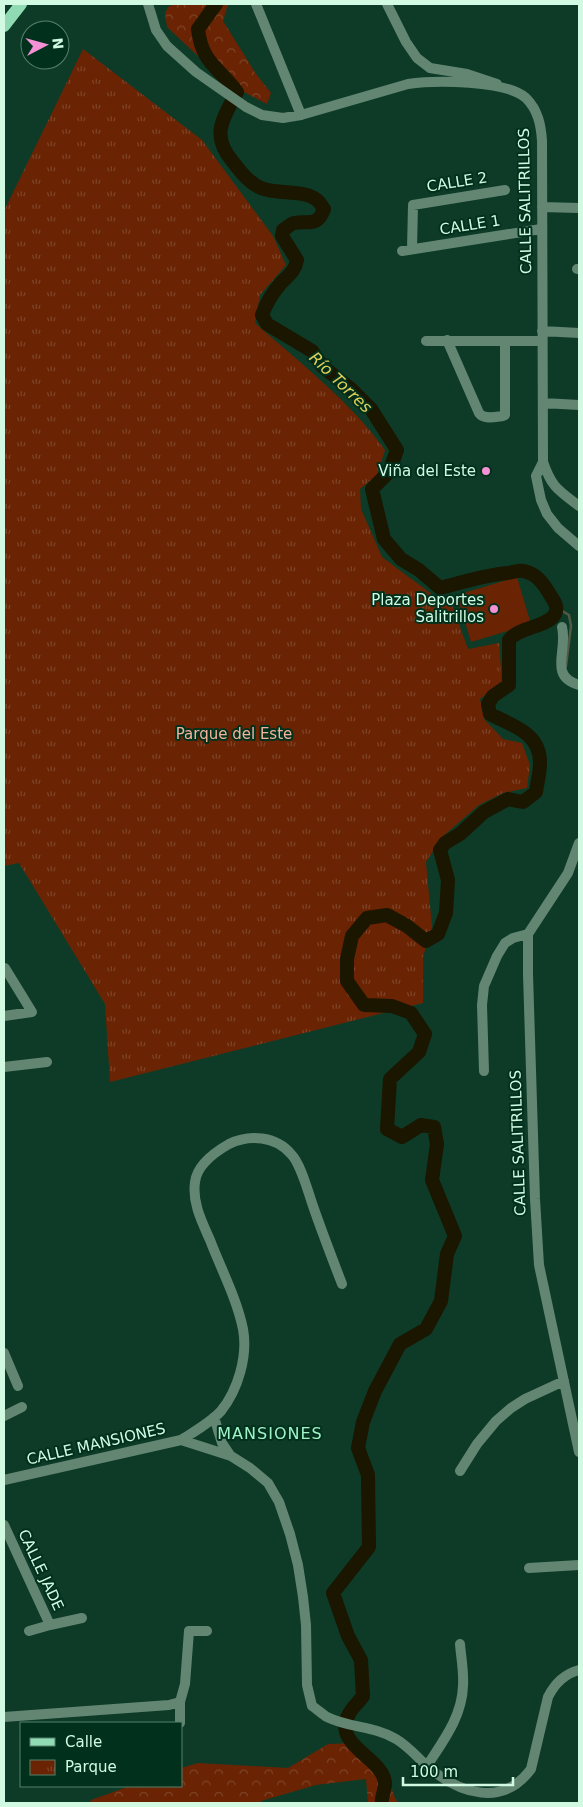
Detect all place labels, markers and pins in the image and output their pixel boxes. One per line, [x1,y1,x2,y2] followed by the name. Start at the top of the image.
[378,462,476,480] place label: Viña del Este
[480,465,492,477] marker: Viña del Este
[371,591,484,626] place label: Plaza Deportes Salitrillos
[488,603,500,615] marker: Plaza Deportes Salitrillos

